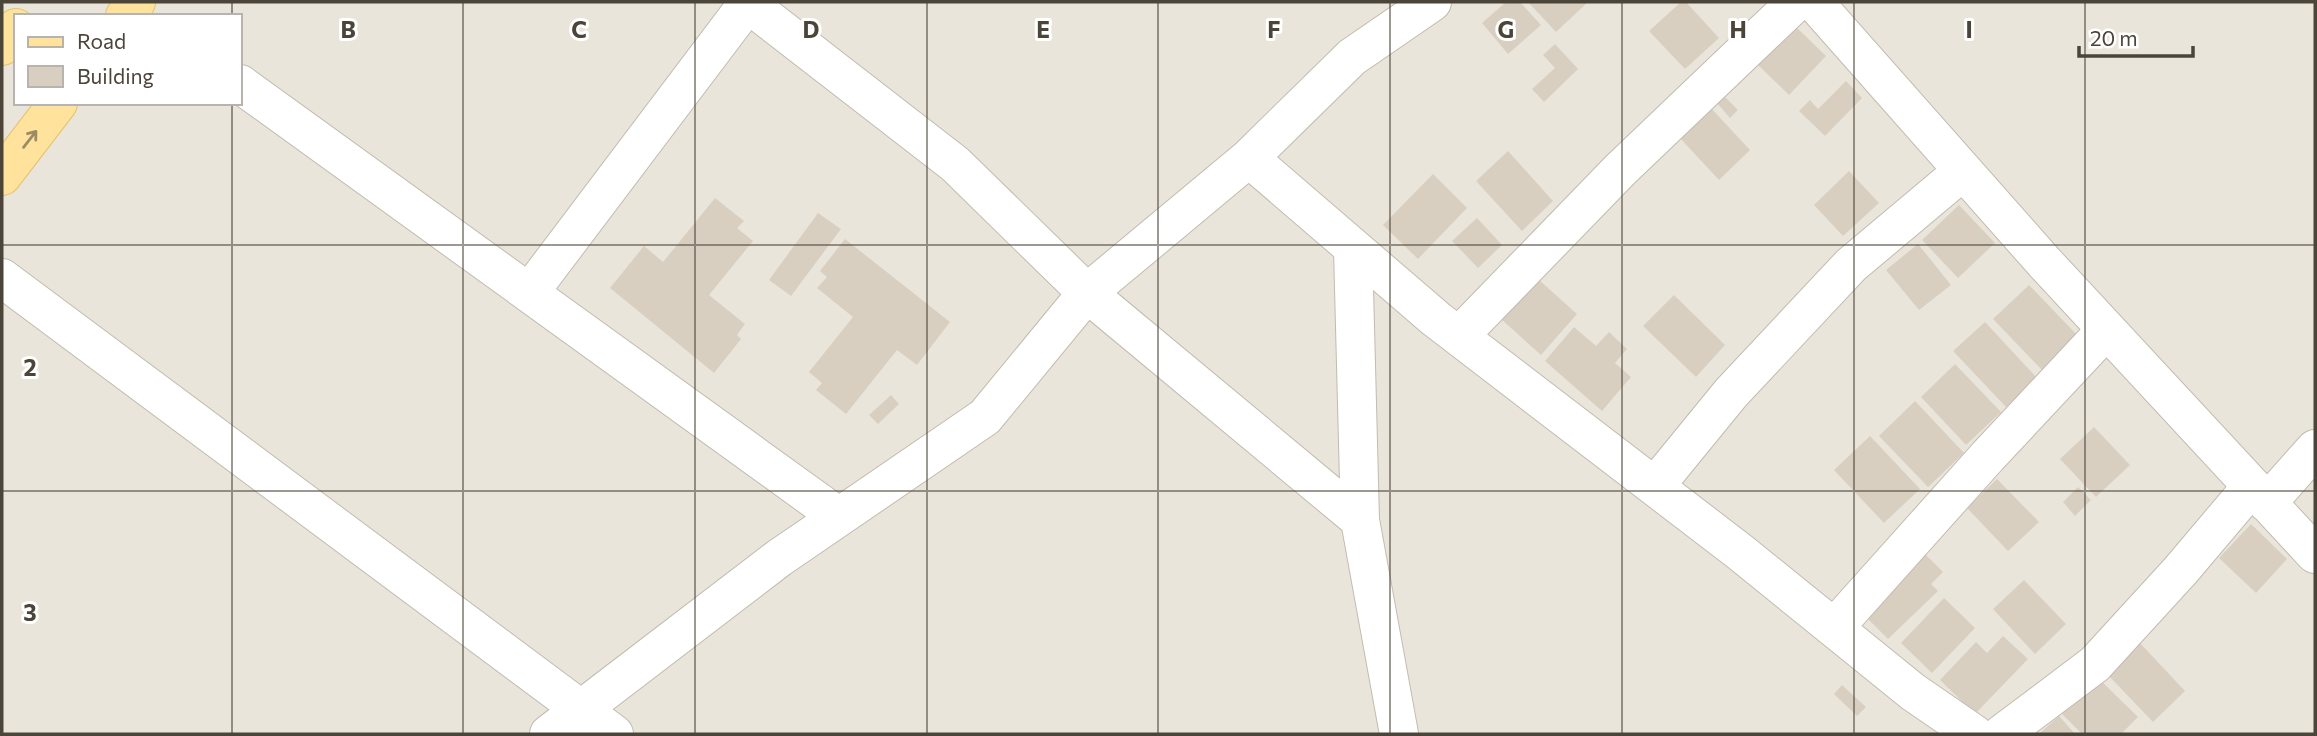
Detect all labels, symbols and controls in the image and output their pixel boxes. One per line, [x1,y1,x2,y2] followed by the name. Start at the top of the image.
[14,14,242,105] legend
[2079,14,2193,58] scale bar
[340,15,356,43] text: B
[571,15,587,43] text: C
[803,15,820,43] text: D
[1036,15,1050,43] text: E
[1267,15,1281,43] text: F
[1498,15,1514,43] text: G
[1729,15,1747,43] text: H
[1965,15,1973,43] text: I
[2090,25,2138,50] text: 20 m
[77,28,126,53] text: Road
[77,63,154,88] text: Building
[22,131,37,149] one-way arrow
[23,353,37,381] text: 2
[23,598,37,626] text: 3

